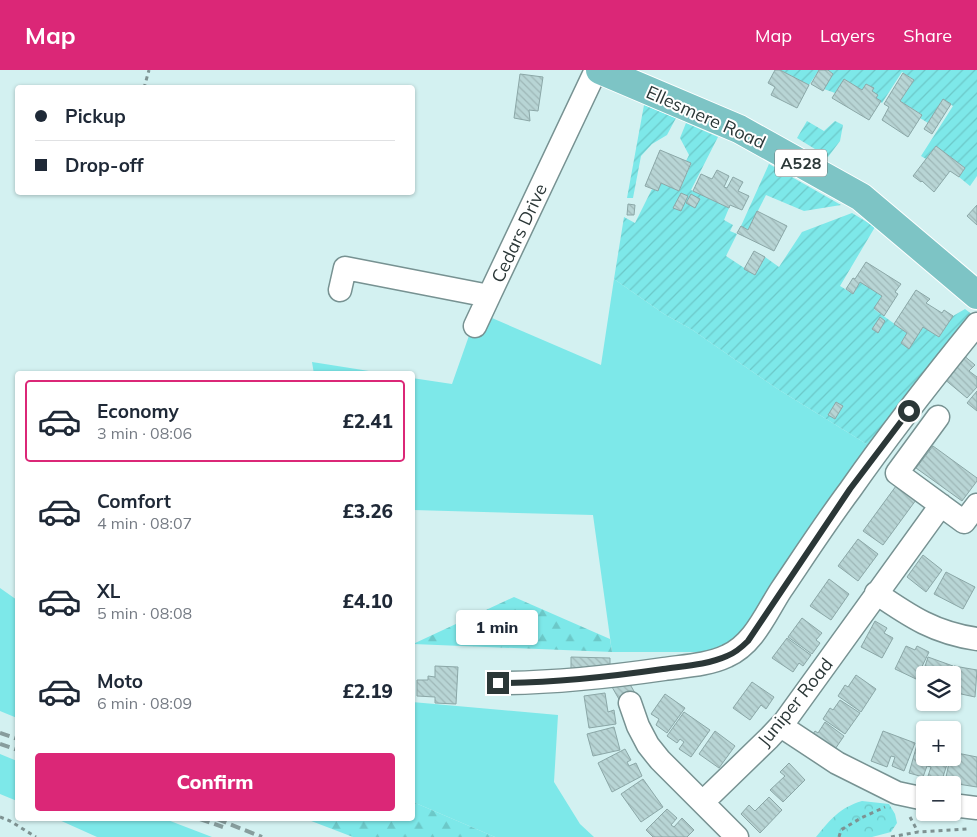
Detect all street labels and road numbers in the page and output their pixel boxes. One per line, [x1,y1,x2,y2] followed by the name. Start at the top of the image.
[643,80,769,154] street label: Ellesmere Road
[775,150,827,176] road number: A528
[486,180,552,286] street label: Cedars Drive
[752,653,838,751] street label: Juniper Road

